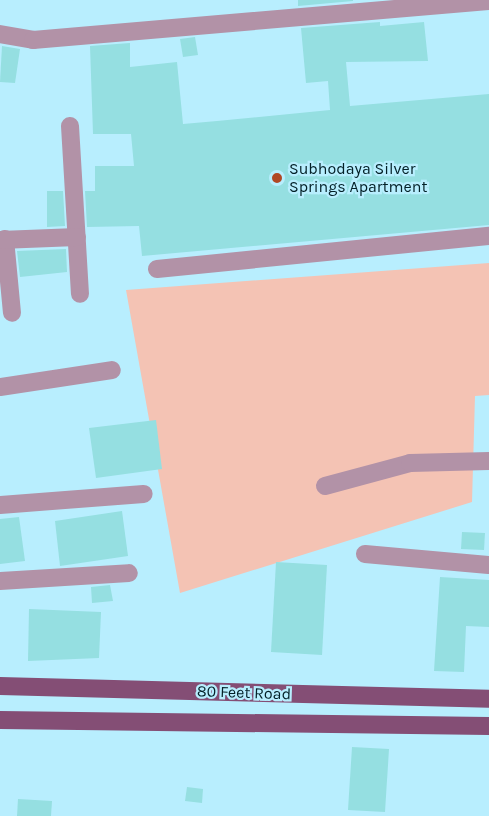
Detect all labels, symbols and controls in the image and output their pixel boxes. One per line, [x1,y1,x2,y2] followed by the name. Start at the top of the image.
[289,159,427,197] place label: Subhodaya Silver Springs Apartment
[270,171,284,185] marker: Subhodaya Silver Springs Apartment
[197,682,291,704] street label: 80 Feet Road

